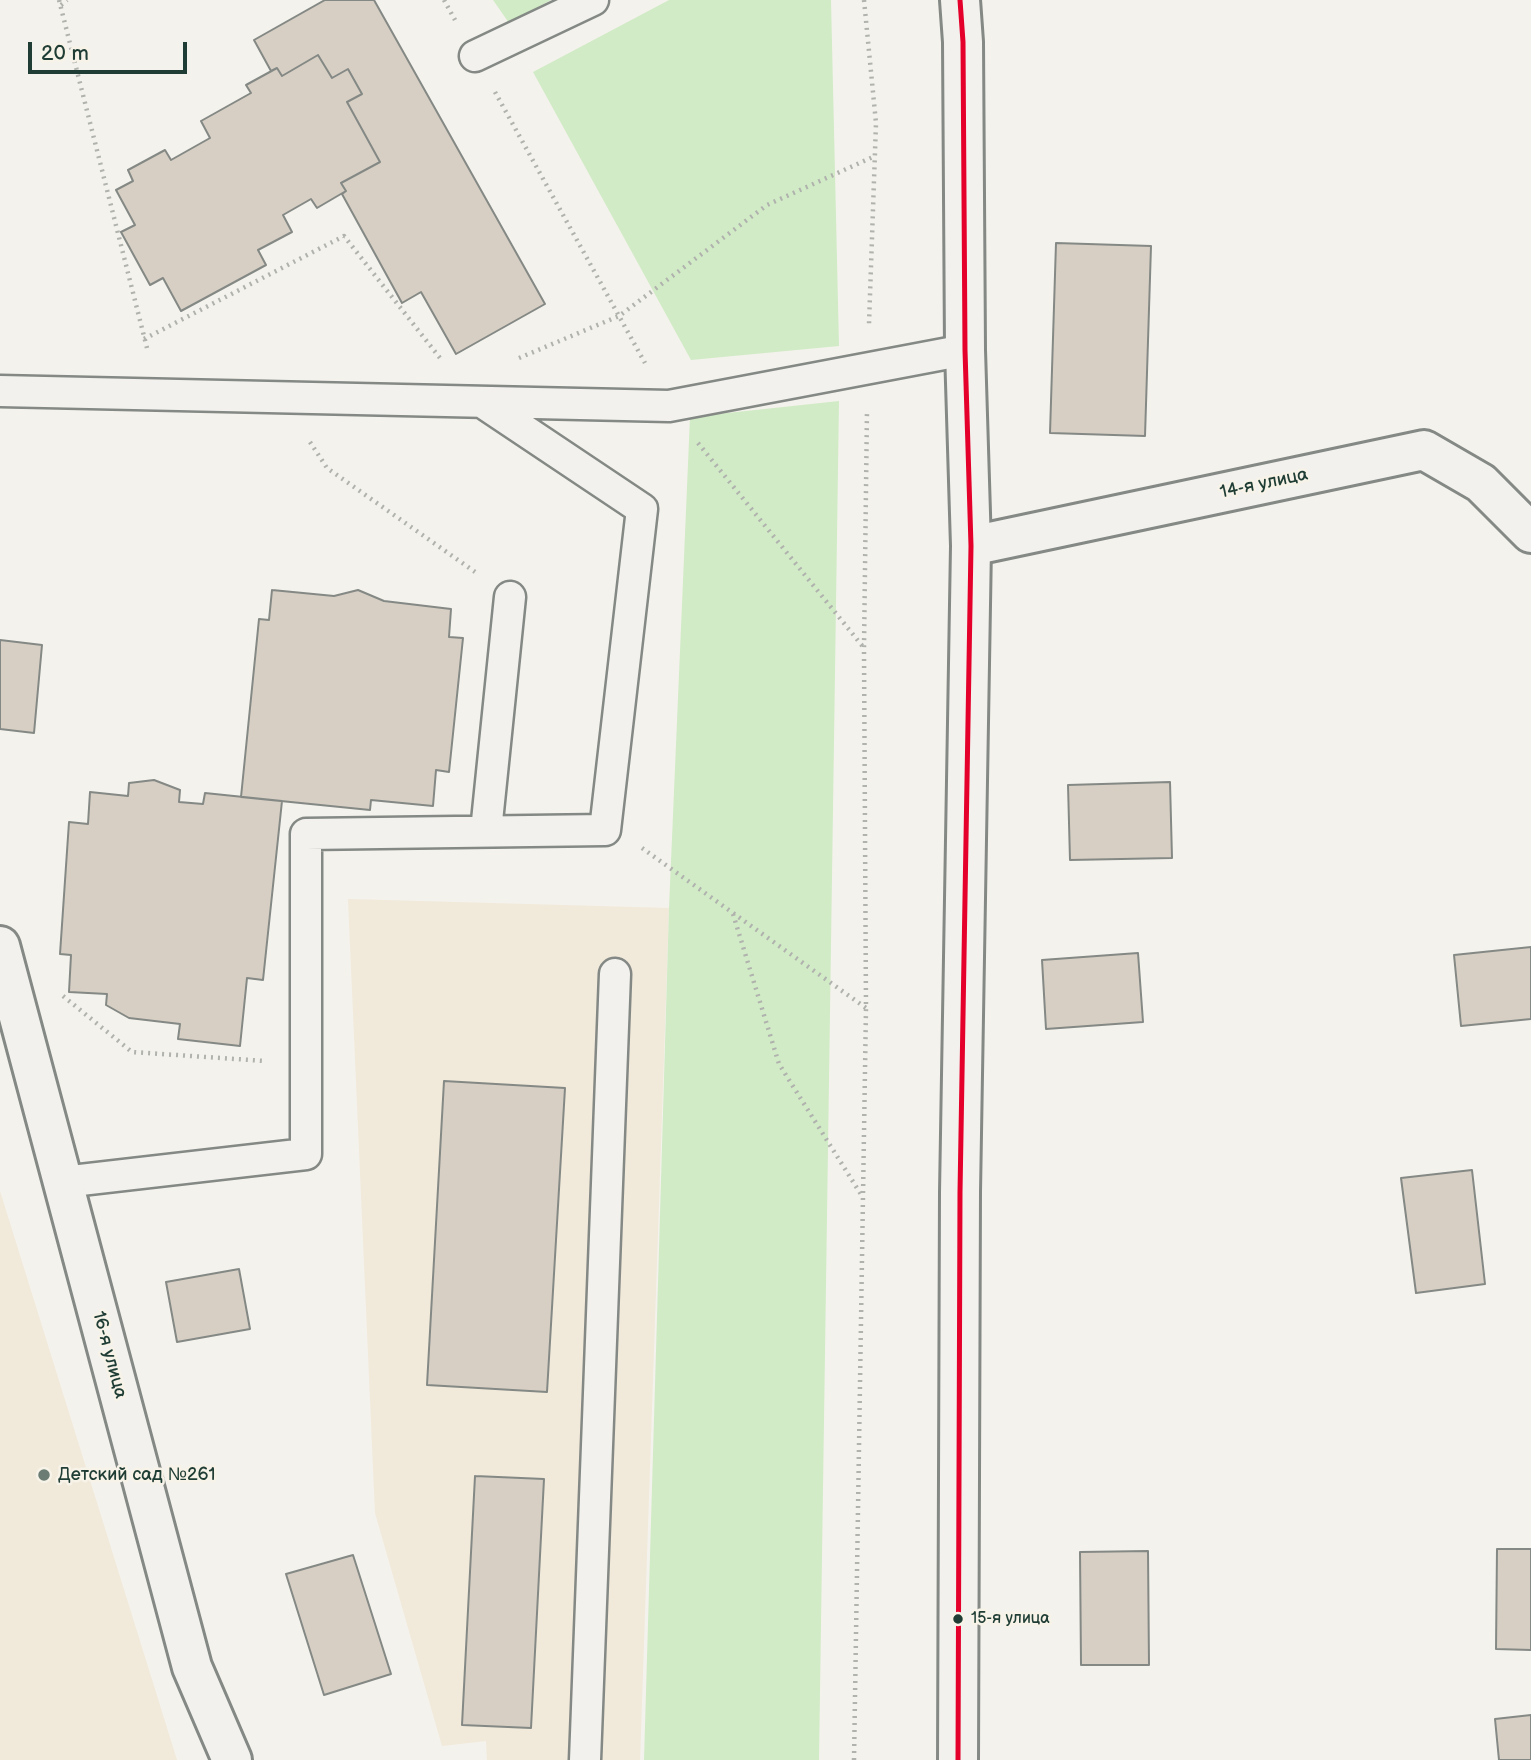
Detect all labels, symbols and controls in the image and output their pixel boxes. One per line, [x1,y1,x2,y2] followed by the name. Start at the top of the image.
[32,28,191,72] scale bar
[41,41,89,66] text: 20 m
[1218,464,1310,504] street label: 14-я улица
[87,1309,131,1401] street label: 16-я улица
[58,1464,216,1486] place label: Детский сад №261
[36,1467,52,1483] marker: Детский сад №261
[971,1609,1050,1629] place label: 15-я улица
[951,1612,965,1626] marker: 15-я улица

